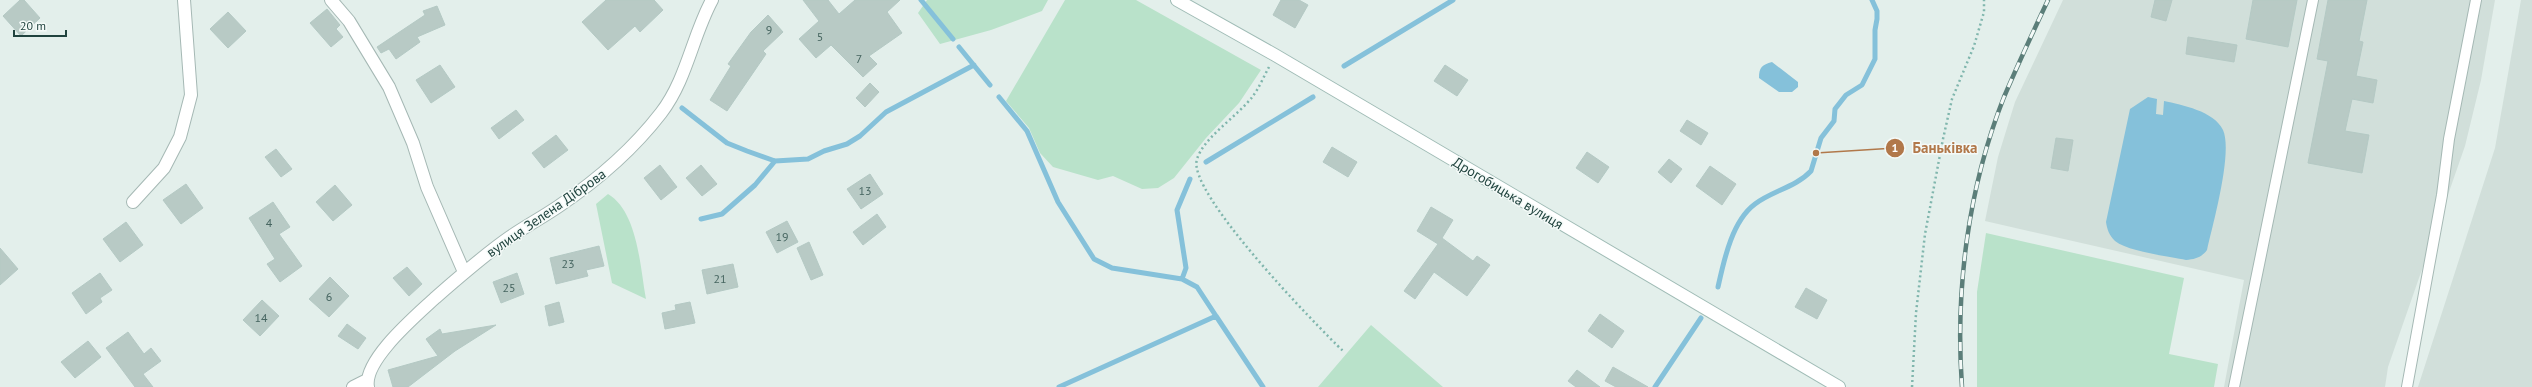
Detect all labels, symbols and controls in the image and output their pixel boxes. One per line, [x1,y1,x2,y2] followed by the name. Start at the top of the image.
[14,12,66,38] scale bar
[20,18,46,33] text: 20 m
[766,22,772,37] house number: 9
[817,29,823,44] house number: 5
[856,51,862,66] house number: 7
[1885,134,1986,161] callout: Баньківка
[1912,138,1978,157] text: Баньківка
[1892,140,1898,155] text: 1
[1449,153,1567,233] street label: Дрогобицька вулиця
[483,165,609,261] street label: вулиця Зелена Діброва
[858,183,872,198] house number: 13
[266,215,273,230] house number: 4
[775,229,789,244] house number: 19
[561,256,575,271] house number: 23
[713,271,727,286] house number: 21
[502,280,516,295] house number: 25
[326,289,332,304] house number: 6
[254,310,268,325] house number: 14

